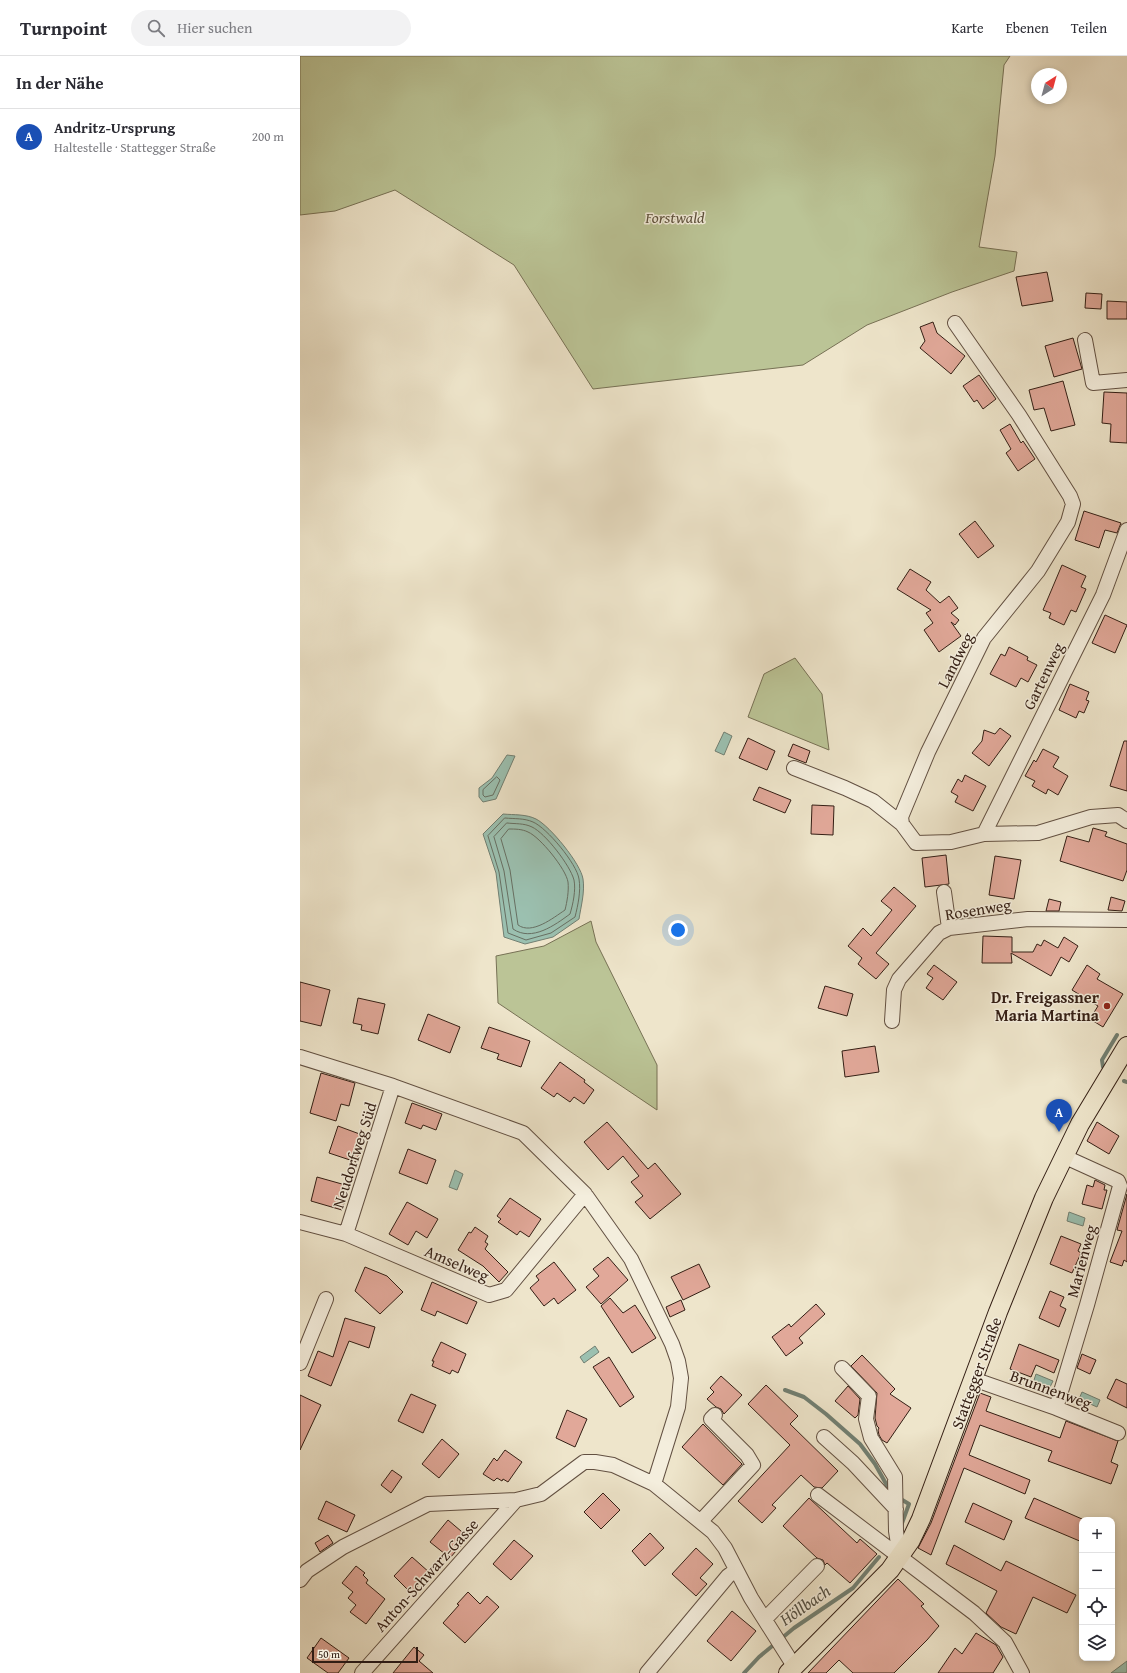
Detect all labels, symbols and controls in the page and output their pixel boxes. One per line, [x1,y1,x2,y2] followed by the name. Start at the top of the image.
[131,10,411,46] search box
[20,14,107,42] text: Turnpoint
[145,17,167,39] icon: search
[177,17,252,38] text: Hier suchen
[951,18,984,38] text: Karte
[1006,18,1049,38] text: Ebenen
[1071,18,1107,38] text: Teilen
[1031,68,1067,104] north arrow
[16,70,104,95] text: In der Nähe
[54,117,175,138] text: Andritz-Ursprung
[25,127,33,146] text: A
[252,127,284,146] text: 200 m
[54,138,216,157] text: Haltestelle · Stattegger Straße
[644,205,705,229] park label: Forstwald
[931,628,979,692] street label: Landweg
[1016,638,1070,714] street label: Gartenweg
[943,892,1013,926] street label: Rosenweg
[668,920,688,940] your location
[991,985,1100,1027] place label: Dr. Freigassner Maria Martina
[1102,1001,1112,1011] marker: Dr. Freigassner Maria Martina
[326,1099,383,1211] street label: Neudorfweg Süd
[1046,1099,1072,1132] pin: A
[1060,1222,1102,1300] street label: Marienweg
[421,1239,493,1287] street label: Amselweg
[945,1314,1007,1432] street label: Stattegger Straße
[1007,1363,1095,1415] street label: Brunnenweg
[368,1513,484,1637] street label: Anton-Schwarz-Gasse
[1079,1517,1115,1661] map controls
[1079,1517,1115,1553] button: +
[1079,1553,1115,1589] button: −
[773,1578,836,1632] water label: Höllbach
[1079,1589,1115,1625] button: locate
[1079,1625,1115,1661] button: layers
[312,1645,418,1664] scale bar
[318,1646,340,1662] text: 50 m

